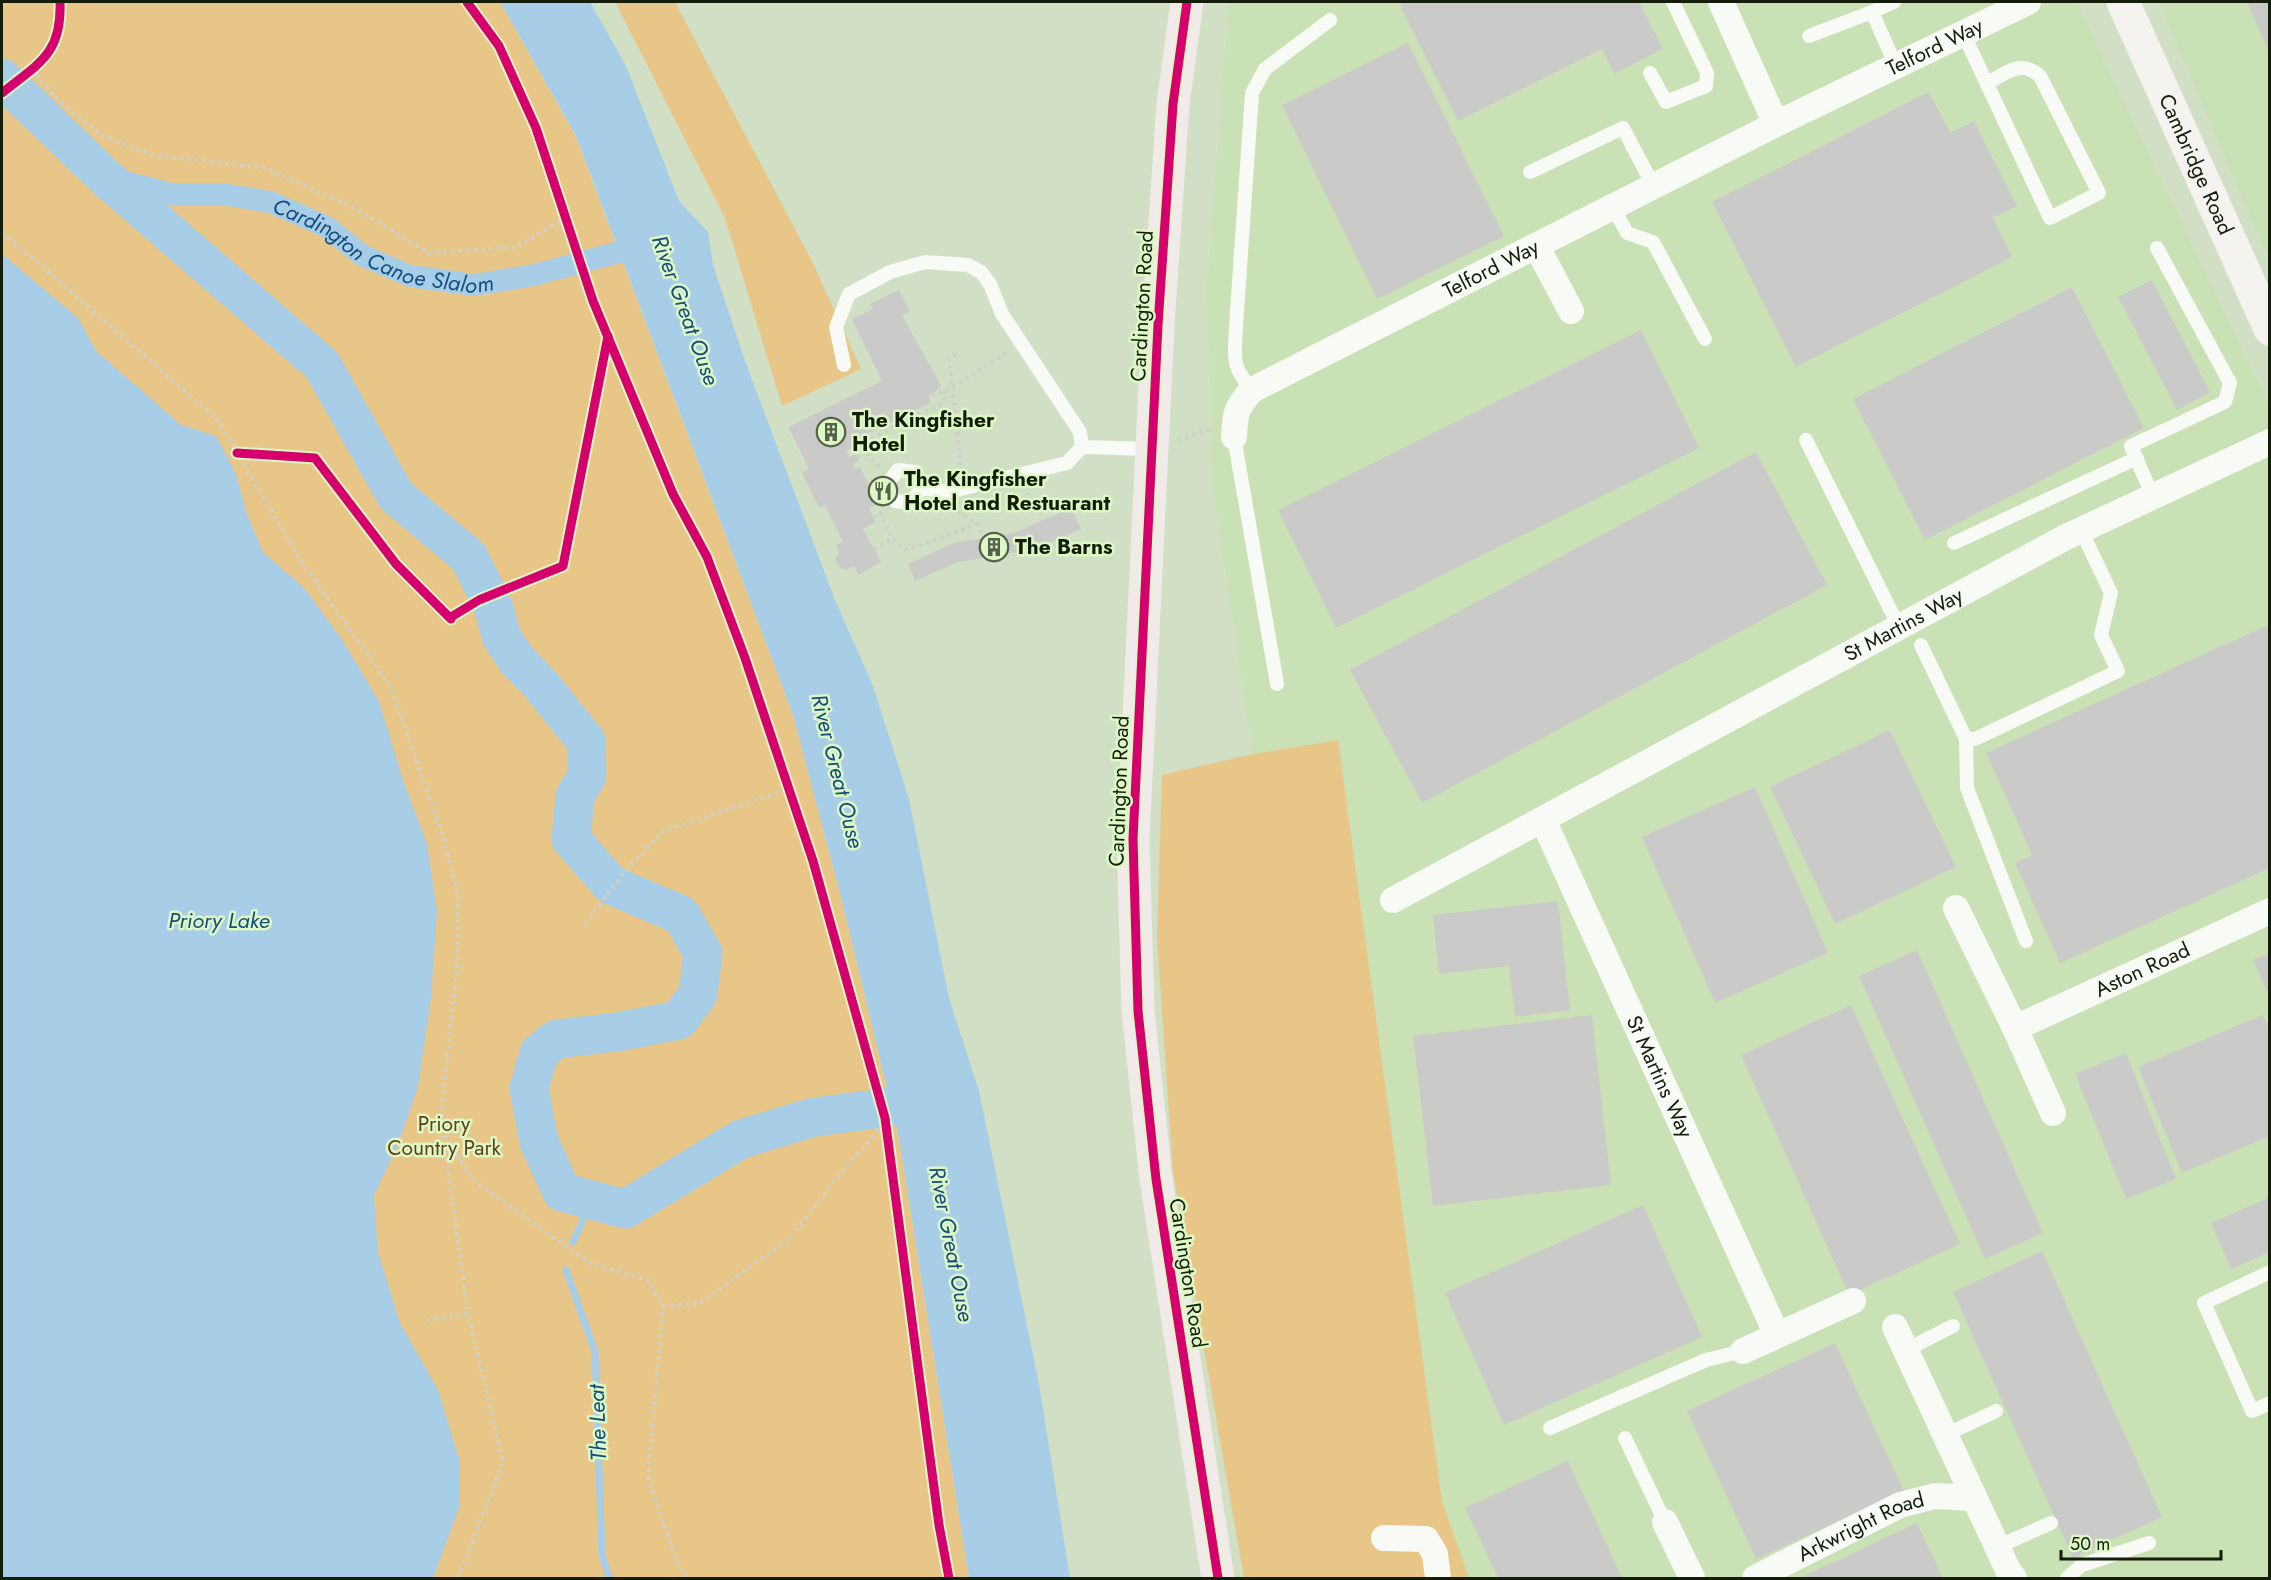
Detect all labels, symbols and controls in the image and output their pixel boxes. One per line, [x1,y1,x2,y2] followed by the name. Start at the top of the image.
[1881,11,1989,83] street label: Telford Way
[2151,89,2241,240] street label: Cambridge Road
[268,189,496,301] water label: Cardington Canoe Slalom
[644,230,728,390] water label: River Great Ouse
[1123,230,1161,382] street label: Cardington Road
[1438,231,1545,306] street label: Telford Way
[852,405,995,459] place label: The Kingfisher Hotel
[815,416,847,448] building icon: The Kingfisher Hotel
[904,464,1111,518] place label: The Kingfisher Hotel and Restuarant
[867,475,899,507] restaurant icon: The Kingfisher Hotel and Restuarant
[978,531,1010,563] building icon: The Barns
[1015,532,1113,562] place label: The Barns
[1838,580,1969,669] street label: St Martins Way
[803,691,873,851] water label: River Great Ouse
[1101,715,1137,867] street label: Cardington Road
[168,904,270,936] water label: Priory Lake
[2090,935,2195,1004] street label: Aston Road
[1619,1011,1701,1143] street label: St Martins Way
[387,1109,502,1163] park label: Priory Country Park
[921,1164,983,1324] water label: River Great Ouse
[1161,1196,1215,1350] street label: Cardington Road
[580,1382,614,1462] water label: The Leat
[1792,1484,1927,1569] street label: Arkwright Road
[2061,1523,2222,1561] scale bar
[2070,1531,2110,1557] text: 50 m

